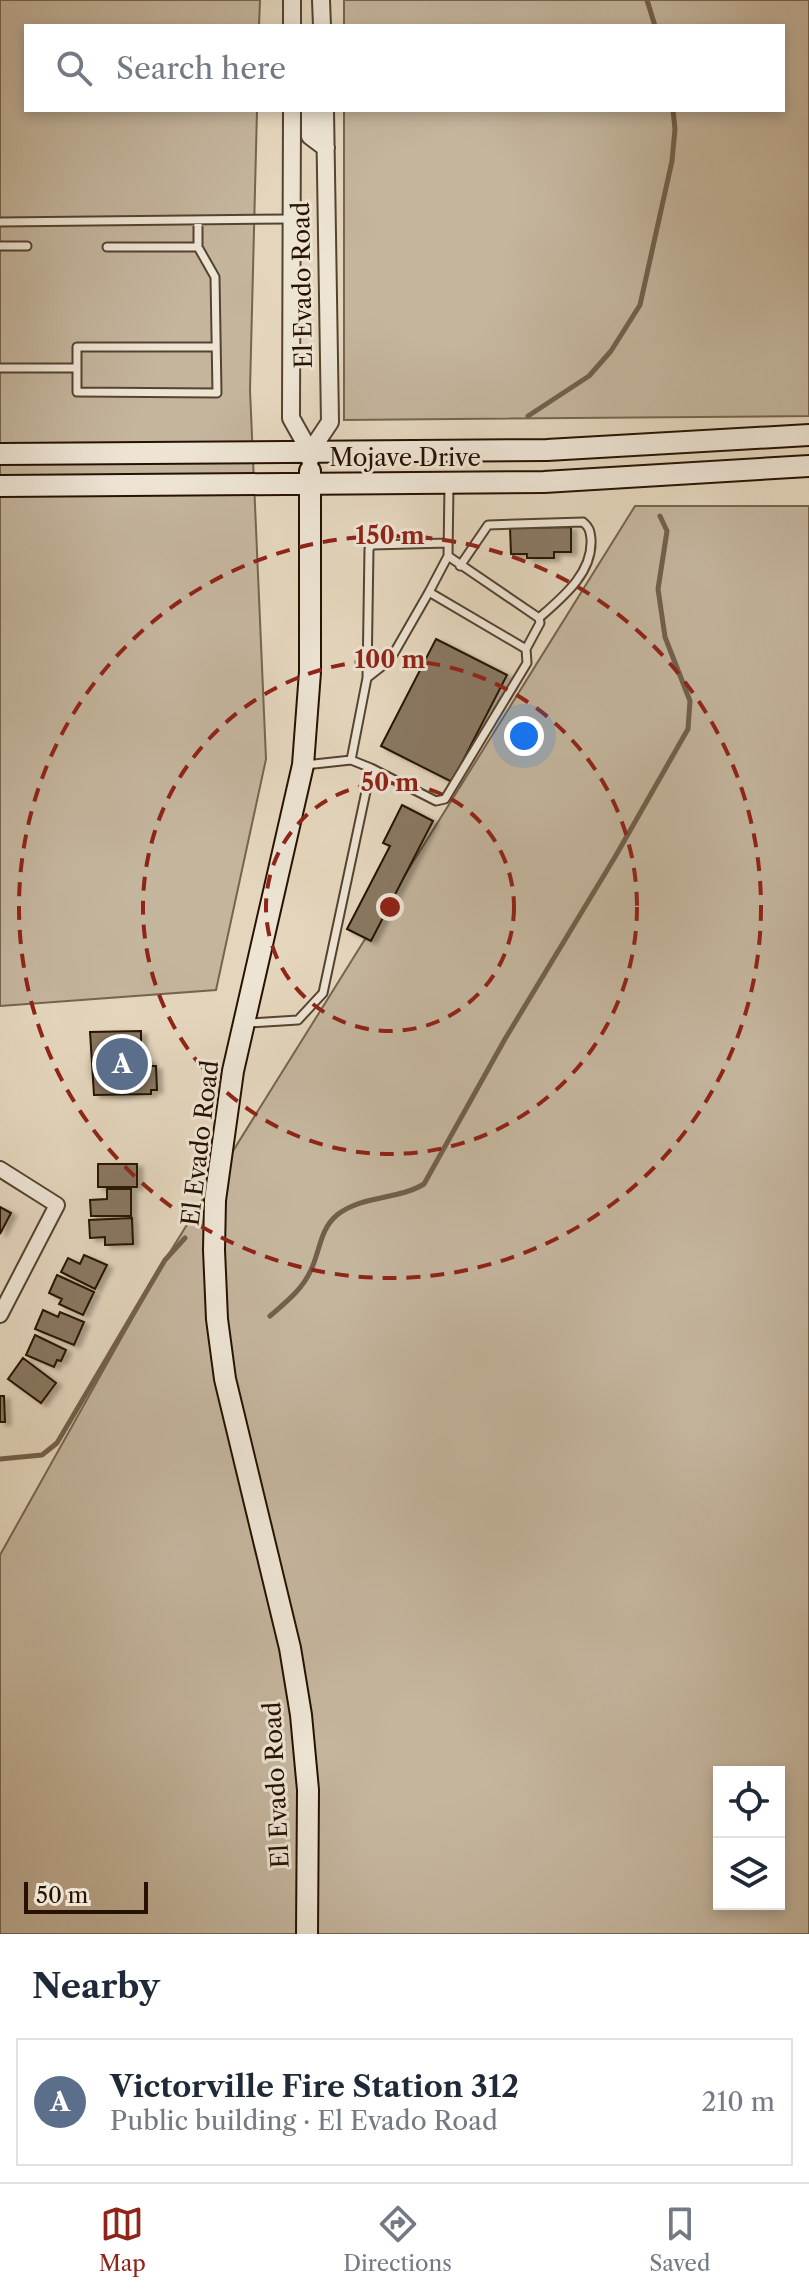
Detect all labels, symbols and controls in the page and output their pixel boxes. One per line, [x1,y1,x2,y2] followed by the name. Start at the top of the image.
[24,24,785,112] search box
[52,46,96,90] icon: search
[116,50,286,87] text: Search here
[286,201,318,369] street label: El Evado Road
[329,443,481,472] street label: Mojave Drive
[355,521,425,550] text: 150 m
[354,645,426,674] text: 100 m
[504,716,544,756] your location
[361,768,419,797] text: 50 m
[376,893,404,921] centre of rings
[96,1034,148,1094] pin: A
[175,1058,225,1227] street label: El Evado Road
[257,1701,295,1869] street label: El Evado Road
[713,1766,785,1910] map controls
[713,1766,785,1838] button: locate
[713,1838,785,1910] button: layers
[24,1878,148,1914] scale bar
[36,1882,88,1909] text: 50 m
[32,1965,160,2007] text: Nearby
[110,2068,519,2105] text: Victorville Fire Station 312
[50,2086,70,2118] text: A
[702,2086,775,2118] text: 210 m
[110,2105,498,2137] text: Public building · El Evado Road
[99,2202,146,2277] tab: Map
[343,2202,452,2277] tab: Directions
[649,2202,710,2277] tab: Saved

